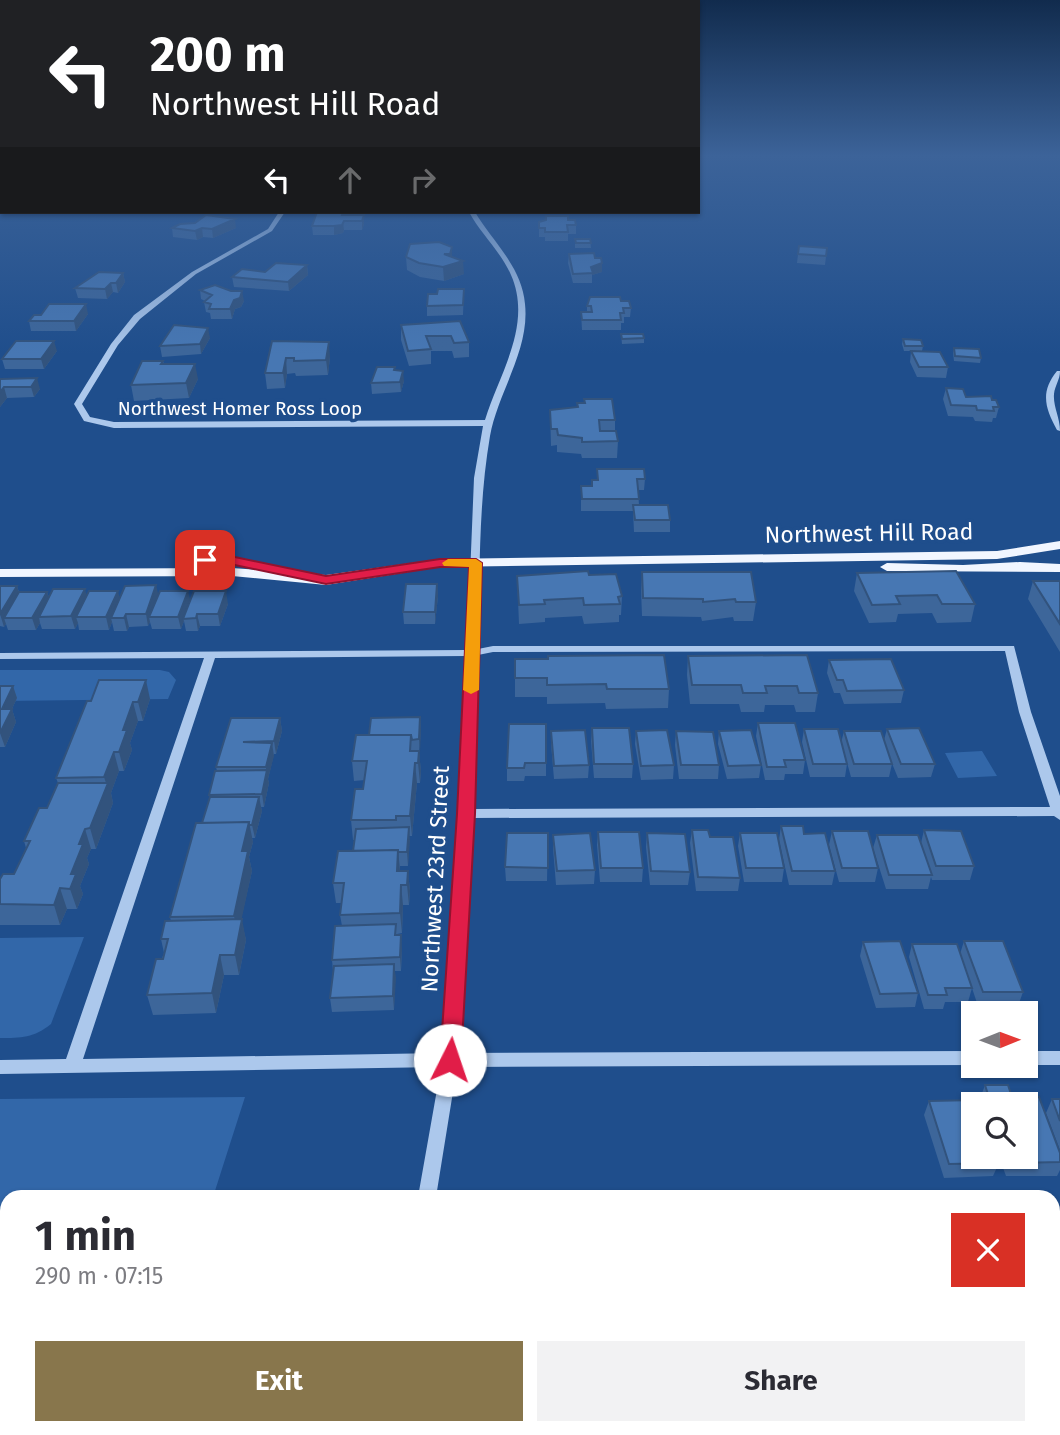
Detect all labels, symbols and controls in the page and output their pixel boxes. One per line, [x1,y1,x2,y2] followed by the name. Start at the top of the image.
[150,25,286,84] text: 200 m
[35,28,126,119] icon: left
[150,85,440,123] text: Northwest Hill Road
[258,161,296,199] icon: left
[331,161,369,199] icon: ahead
[404,161,442,199] icon: right
[118,397,362,420] street label: Northwest Homer Ross Loop
[764,517,974,549] street label: Northwest Hill Road
[175,530,235,590] pin
[186,541,224,579] icon: arrive
[415,764,455,993] street label: Northwest 23rd Street
[961,1001,1038,1078] north arrow
[961,1001,1038,1169] map controls
[413,1023,487,1097] position arrow
[961,1092,1038,1169] button: search
[35,1211,136,1261] text: 1 min
[951,1213,1025,1287] button: close
[35,1262,163,1290] text: 290 m · 07:15
[35,1341,523,1421] button: Exit
[537,1341,1025,1421] button: Share

